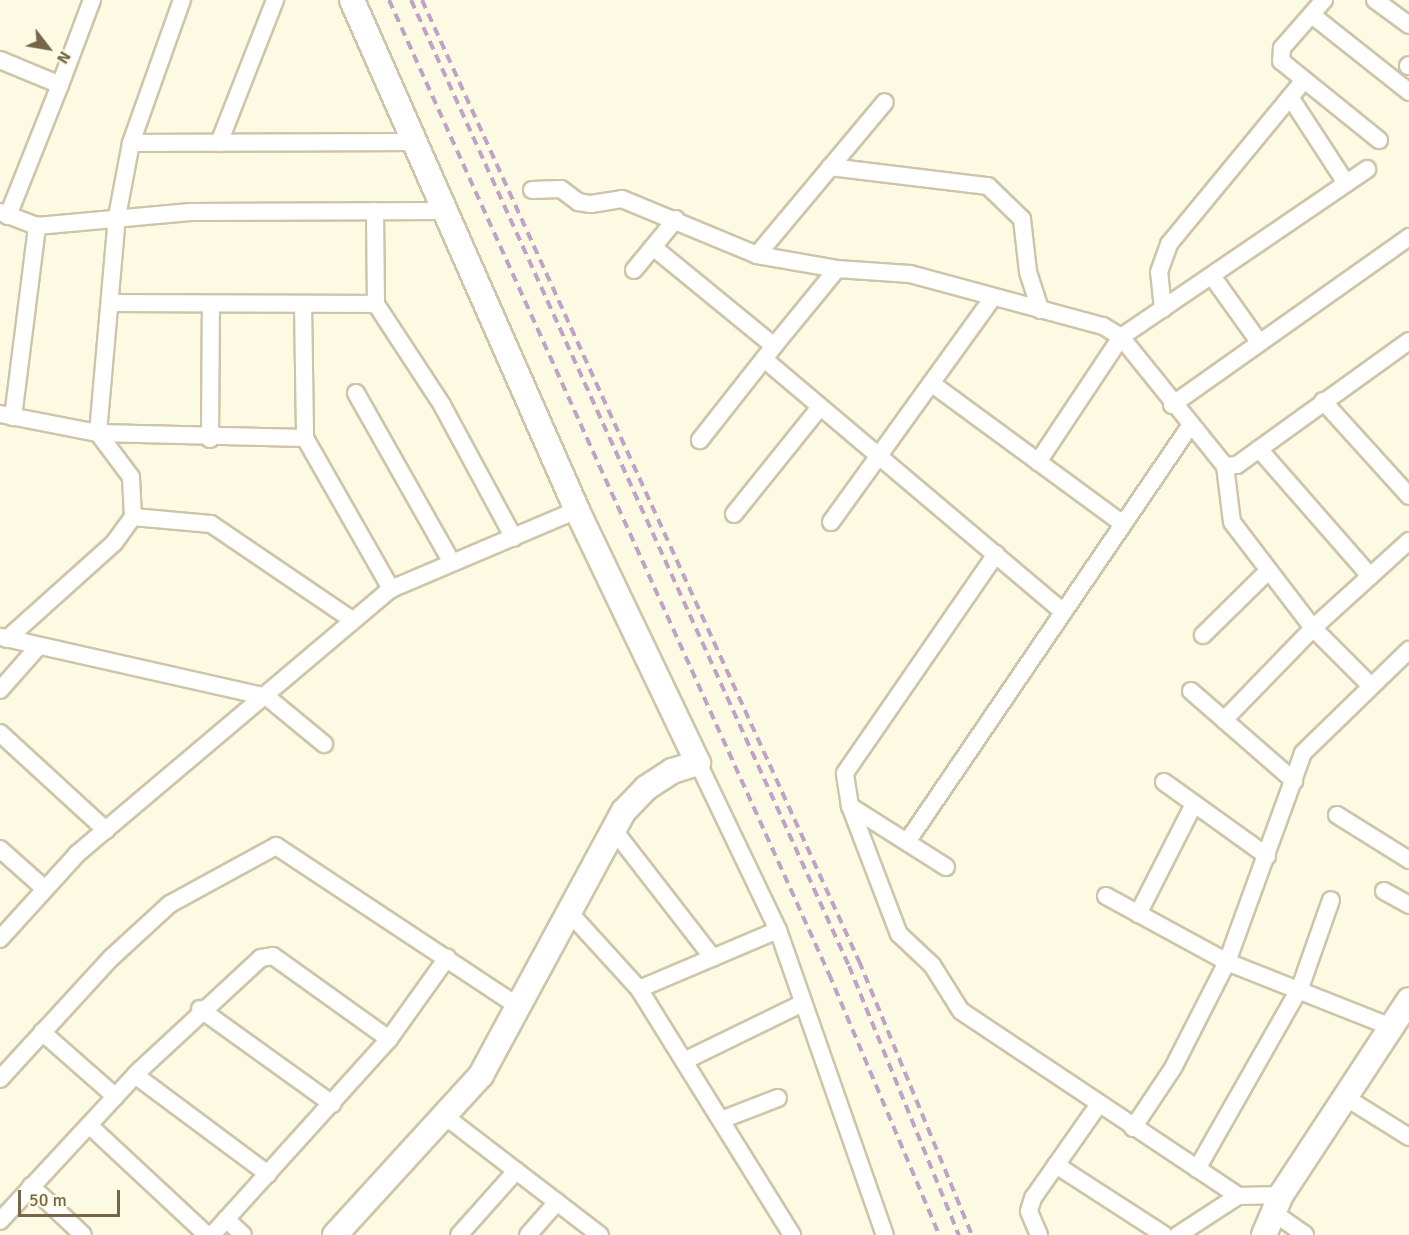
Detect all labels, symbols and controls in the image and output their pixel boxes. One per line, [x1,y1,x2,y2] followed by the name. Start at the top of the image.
[18,18,78,78] north arrow
[52,47,75,67] text: N
[21,1178,123,1216] scale bar
[29,1189,67,1211] text: 50 m

